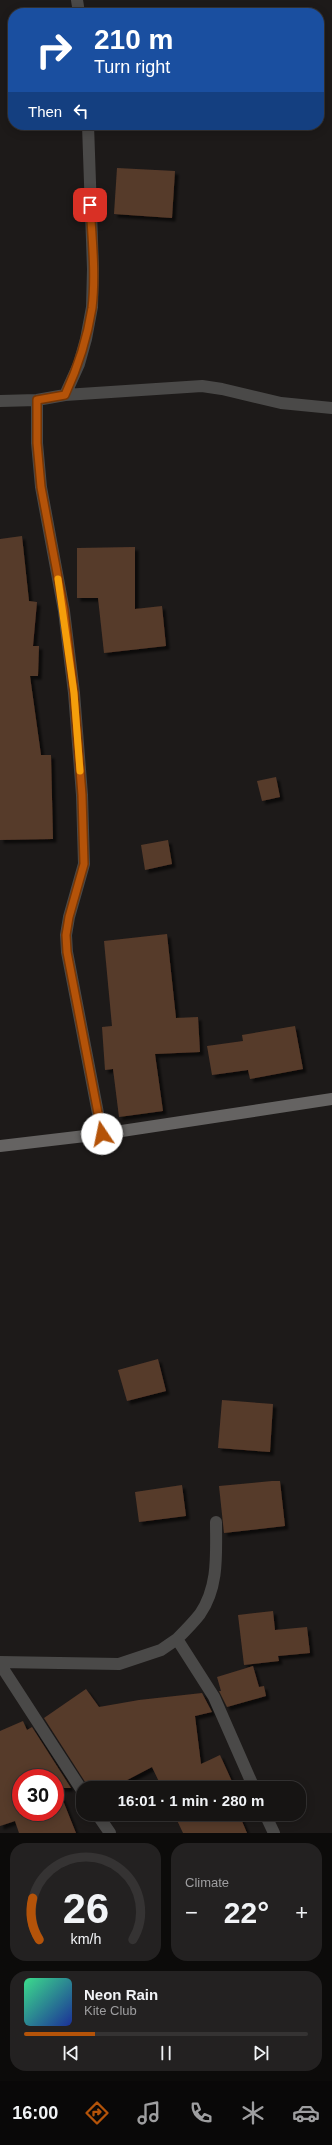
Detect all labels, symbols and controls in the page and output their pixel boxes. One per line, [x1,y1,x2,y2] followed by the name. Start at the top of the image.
[28,24,80,76] icon: right
[94,24,173,55] text: 210 m
[94,57,170,77] text: Turn right
[70,100,92,122] icon: left
[28,103,62,120] text: Then
[73,188,107,222] pin
[79,194,101,216] icon: arrive
[81,1113,123,1155] position arrow
[12,1769,64,1821] speed limit sign: 30
[118,1792,264,1809] text: 16:01 · 1 min · 280 m
[185,1875,229,1890] text: Climate
[62,1885,109,1932] text: 26
[224,1896,269,1929] text: 22°
[185,1900,198,1925] text: −
[295,1900,308,1925] text: +
[70,1931,101,1947] text: km/h
[84,1986,158,2003] text: Neon Rain
[84,2003,137,2018] text: Kite Club
[60,2042,82,2064] icon: previous
[155,2042,177,2064] icon: pause
[250,2042,272,2064] icon: next
[83,2099,111,2127] icon: directions
[135,2099,163,2127] icon: music
[187,2099,215,2127] icon: phone
[239,2099,267,2127] icon: climate
[292,2099,320,2127] icon: car
[12,2103,58,2123] text: 16:00

